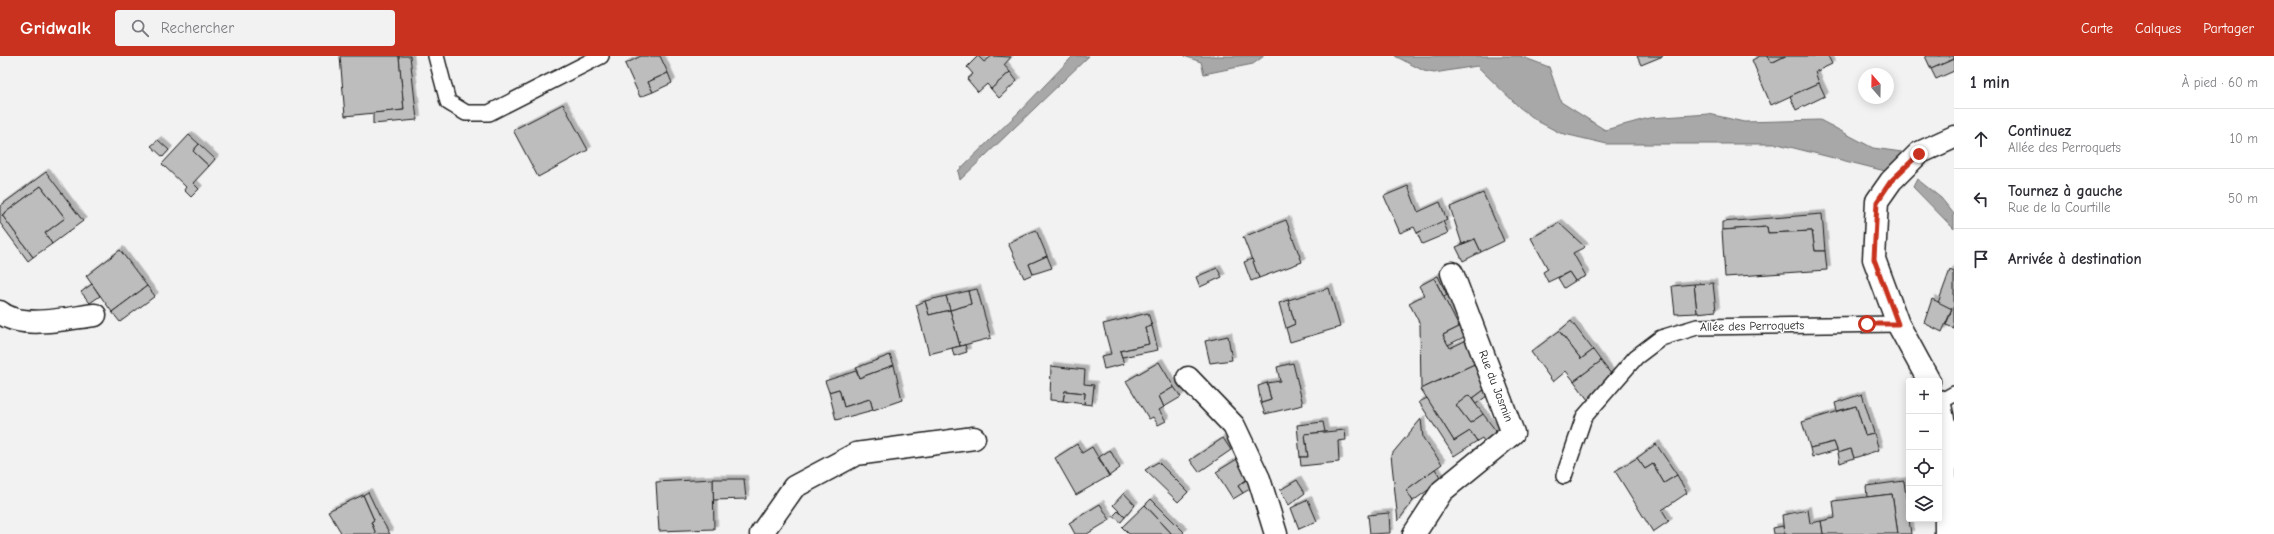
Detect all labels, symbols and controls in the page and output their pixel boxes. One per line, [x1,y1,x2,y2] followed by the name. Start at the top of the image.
[115,10,395,46] search box
[20,17,91,39] text: Gridwalk
[129,17,151,39] icon: search
[161,19,234,37] text: Rechercher
[2081,20,2113,37] text: Carte
[2135,20,2181,37] text: Calques
[2203,20,2254,37] text: Partager
[1858,68,1894,104] north arrow
[1970,73,2010,92] text: 1 min
[2182,75,2258,90] text: À pied · 60 m
[2008,122,2071,140] text: Continuez
[1970,128,1992,150] icon: ahead
[2230,131,2258,146] text: 10 m
[2008,140,2121,155] text: Allée des Perroquets
[1910,145,1928,163] route end
[2008,182,2122,200] text: Tournez à gauche
[1970,188,1992,210] icon: left
[2228,191,2258,206] text: 50 m
[2008,200,2110,215] text: Rue de la Courtille
[1970,248,1992,270] icon: arrive
[2008,250,2142,268] text: Arrivée à destination
[1858,315,1876,333] route start
[1700,318,1804,334] street label: Allée des Perroquets
[1476,348,1516,424] street label: Rue du Jasmin
[1906,378,1942,522] map controls
[1906,378,1942,414] button: +
[1906,414,1942,450] button: −
[1906,450,1942,486] button: locate
[1906,486,1942,522] button: layers

